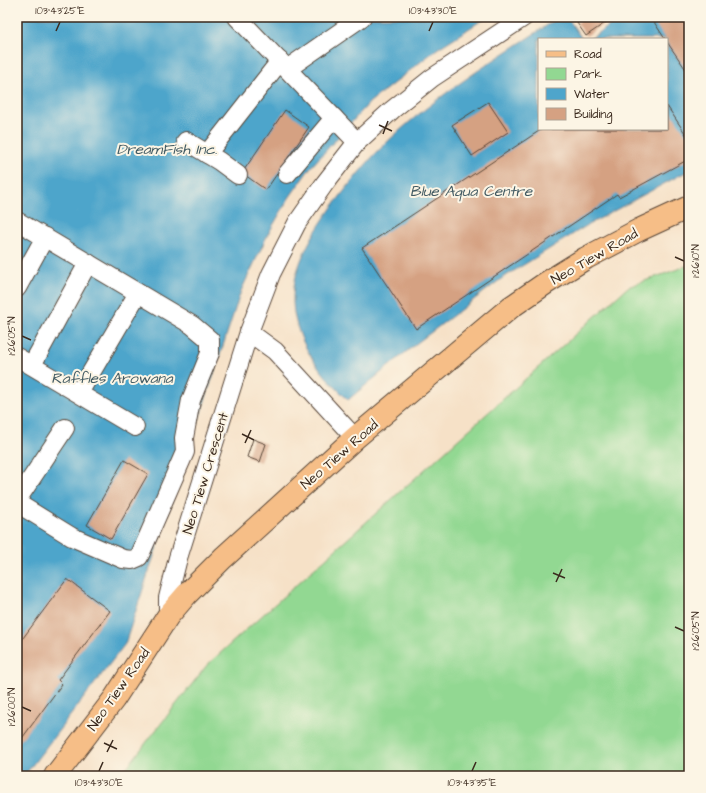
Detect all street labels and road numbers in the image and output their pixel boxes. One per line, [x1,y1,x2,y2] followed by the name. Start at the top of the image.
[547,224,642,290] street label: Neo Tiew Road
[178,410,234,537] street label: Neo Tiew Crescent
[296,415,383,494] street label: Neo Tiew Road
[83,644,155,735] street label: Neo Tiew Road

